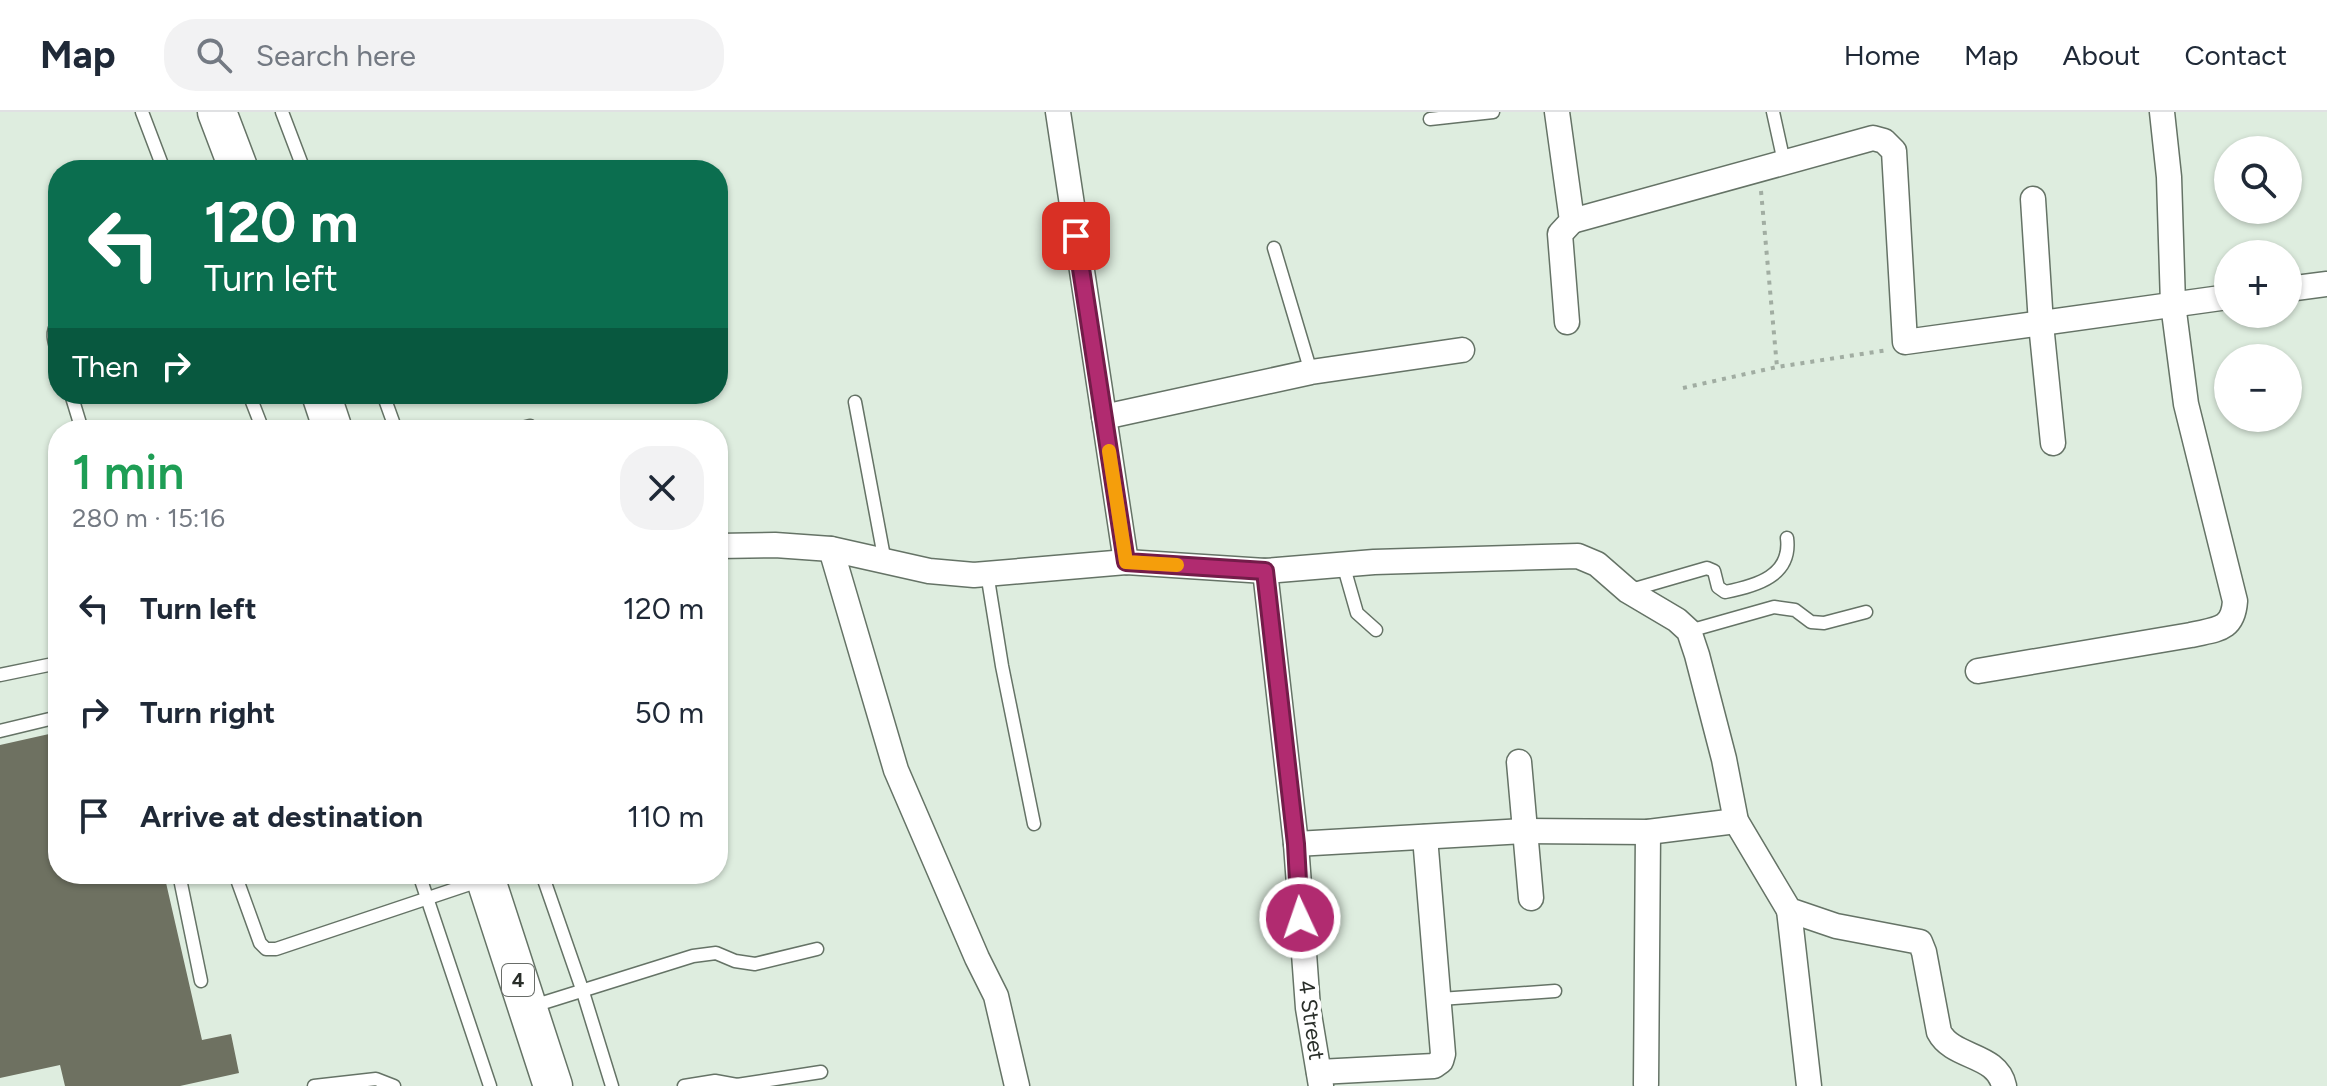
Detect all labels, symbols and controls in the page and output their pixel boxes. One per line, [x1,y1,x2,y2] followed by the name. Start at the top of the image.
[164,19,724,91] search box
[40,32,116,78] text: Map
[192,33,236,77] icon: search
[256,37,416,74] text: Search here
[1844,38,1920,72] text: Home
[1964,38,2019,72] text: Map
[2063,38,2140,72] text: About
[2184,38,2287,72] text: Contact
[2214,136,2302,432] map controls
[2214,136,2302,224] button: search
[204,189,359,256] text: 120 m
[72,192,176,296] icon: left
[1042,202,1110,270] pin
[1054,214,1098,258] icon: arrive
[2214,240,2302,328] button: +
[204,257,338,300] text: Turn left
[154,344,198,388] icon: right
[2214,344,2302,432] button: −
[72,348,138,385] text: Then
[72,443,184,501] text: 1 min
[620,446,704,530] button: close
[72,502,225,534] text: 280 m · 15:16
[72,586,116,630] icon: left
[140,590,257,627] text: Turn left
[623,590,704,627] text: 120 m
[72,690,116,734] icon: right
[140,694,275,731] text: Turn right
[635,694,704,731] text: 50 m
[72,794,116,838] icon: arrive
[140,798,423,835] text: Arrive at destination
[627,798,704,835] text: 110 m
[1258,876,1342,960] position arrow
[502,964,534,996] road number: 4
[1293,978,1330,1062] street label: 4 Street

